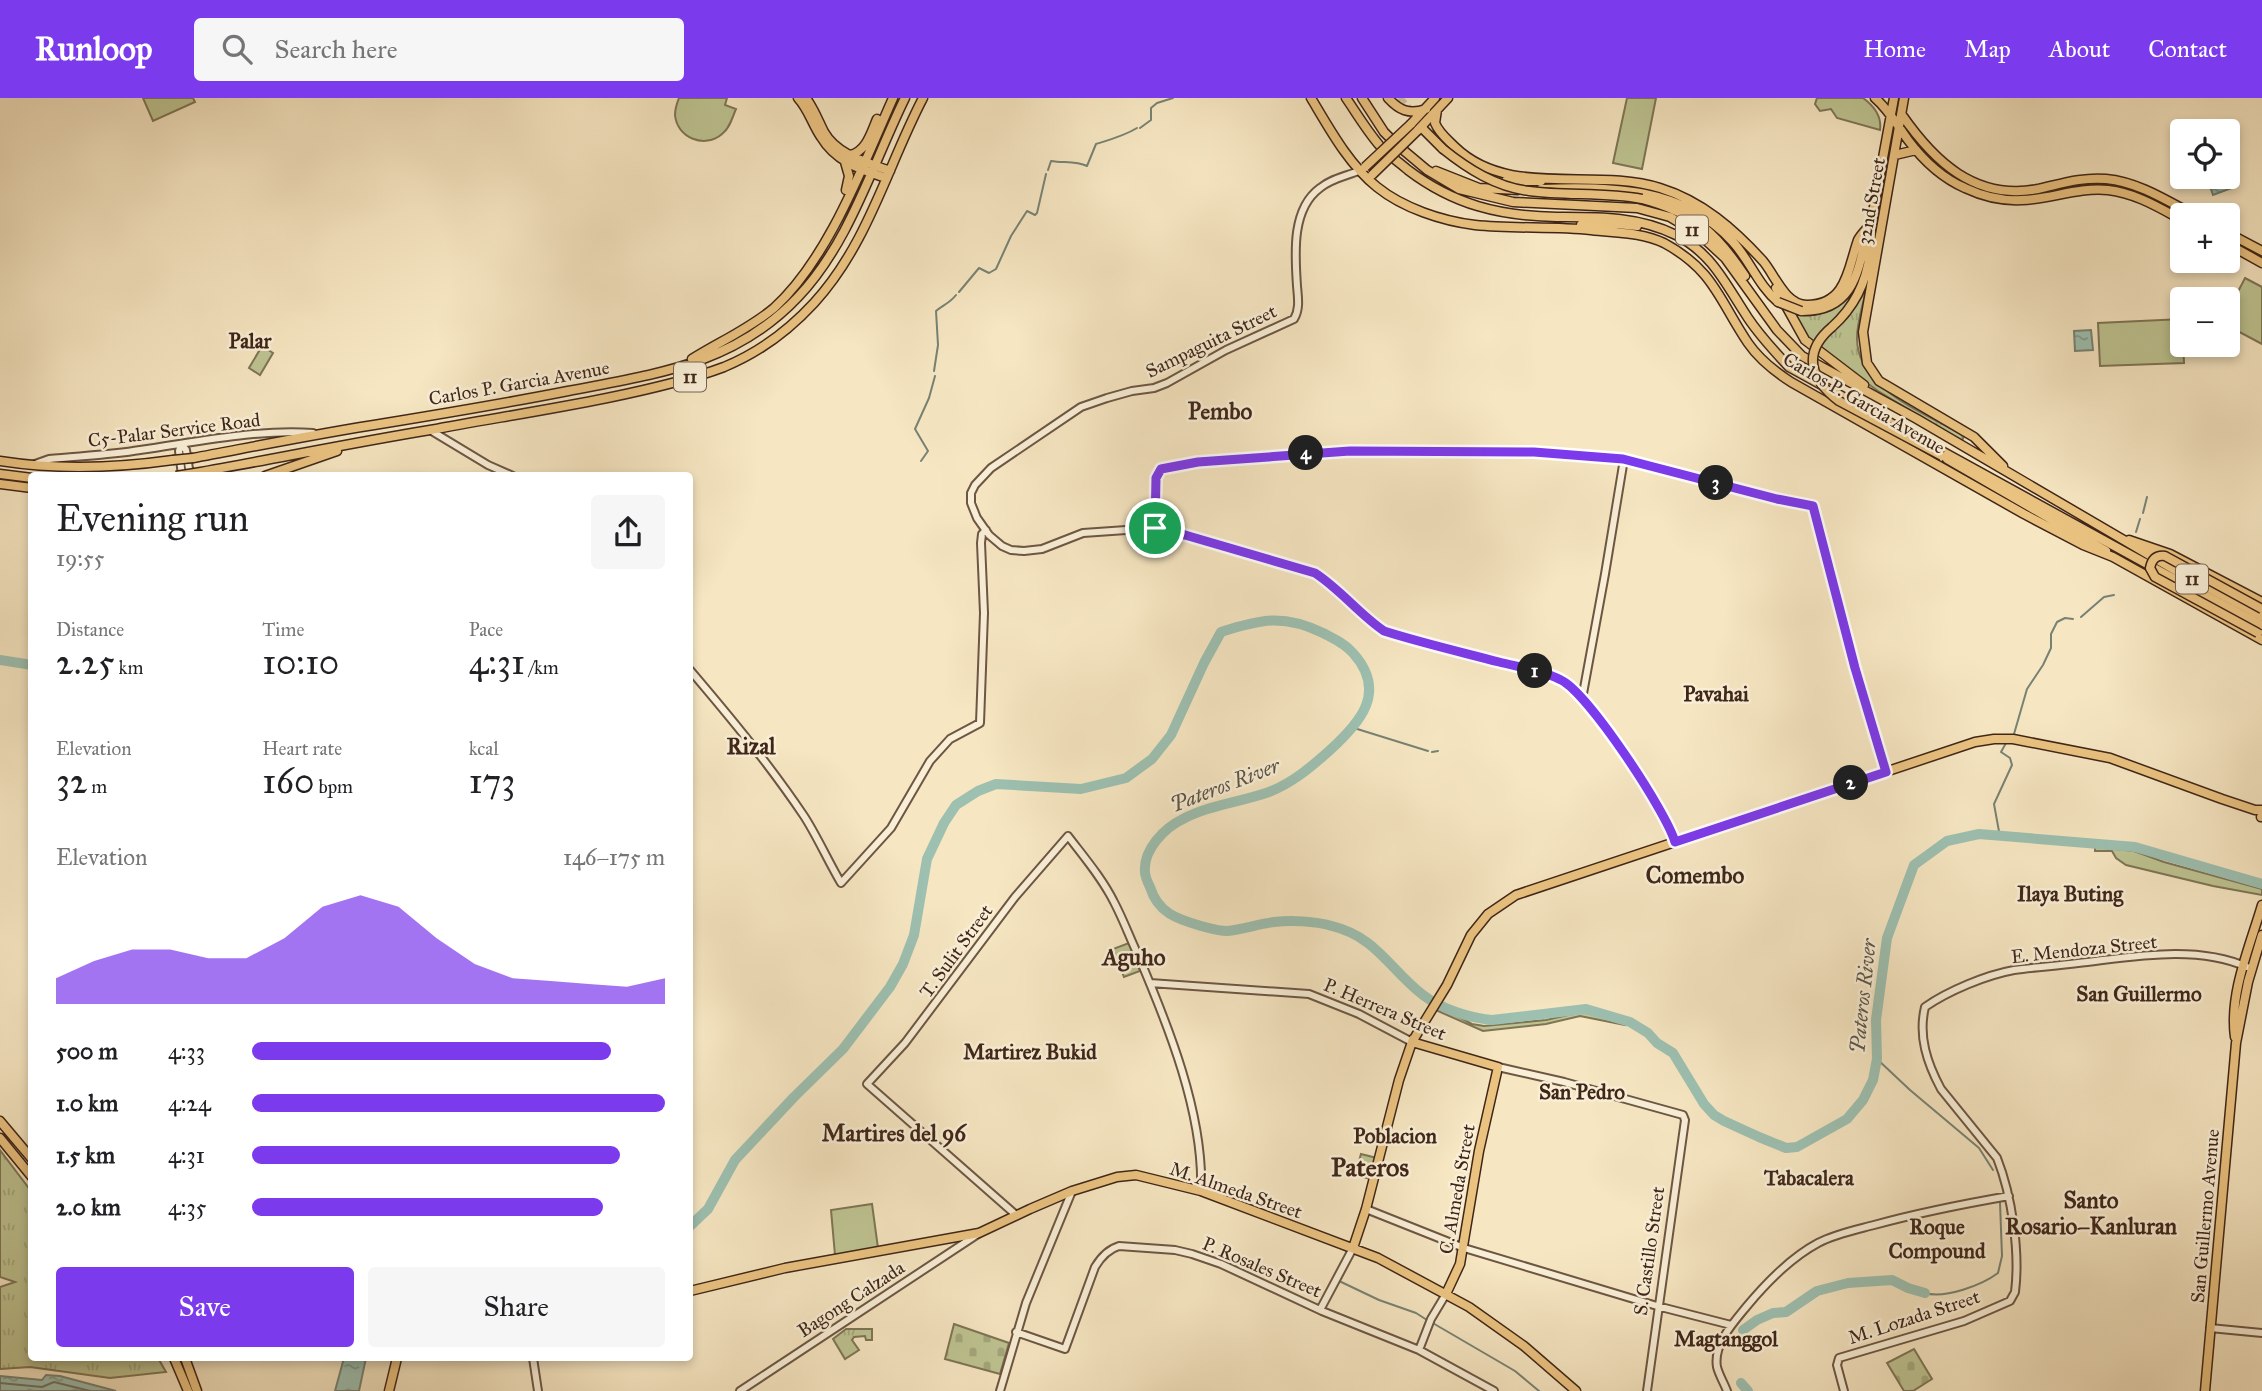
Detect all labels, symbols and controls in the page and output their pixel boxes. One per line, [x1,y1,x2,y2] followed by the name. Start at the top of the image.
[194,18,684,81] search box
[35,29,152,69] text: Runloop
[218,30,256,68] icon: search
[274,33,397,65] text: Search here
[1863,34,1926,64] text: Home
[1964,34,2011,64] text: Map
[2049,34,2110,64] text: About
[2148,34,2227,64] text: Contact
[2170,119,2240,357] map controls
[2170,119,2240,189] button: locate
[1852,155,1890,246] street label: 32nd Street
[2170,203,2240,273] button: +
[1676,216,1708,244] road number: 11
[2170,287,2240,357] button: −
[1142,299,1281,384] street label: Sampaguita Street
[229,328,273,354] district label: Palar
[1779,347,1949,459] street label: Carlos P. Garcia Avenue
[427,356,611,410] street label: Carlos P. Garcia Avenue
[674,362,706,391] road number: 11
[1188,397,1252,425] district label: Pembo
[86,408,262,452] street label: C5-Palar Service Road
[1288,436,1324,470] pin: 4
[1300,441,1311,464] text: 4
[1698,466,1734,500] pin: 3
[1712,471,1719,494] text: 3
[56,495,249,541] text: Evening run
[591,495,665,569] button: share
[1125,498,1185,558] pin
[1136,509,1174,547] icon: arrive
[56,544,104,572] text: 19:55
[2176,564,2208,593] road number: 11
[56,618,124,641] text: Distance
[262,618,304,641] text: Time
[469,618,503,641] text: Pace
[56,641,115,684] text: 2.25
[262,641,339,684] text: 10:10
[469,641,525,684] text: 4:31
[1518,654,1552,688] pin: 1
[115,656,143,679] text: km
[525,656,559,679] text: /km
[1531,659,1538,682] text: 1
[1683,681,1749,707] district label: Pavahai
[726,732,776,760] district label: Rizal
[56,737,131,760] text: Elevation
[262,737,342,760] text: Heart rate
[469,737,499,760] text: kcal
[1167,752,1284,818] water label: Pateros River
[56,760,87,803] text: 32
[262,760,314,803] text: 160
[469,760,515,803] text: 173
[1834,766,1868,800] pin: 2
[1846,771,1855,794] text: 2
[87,775,107,798] text: m
[314,775,353,798] text: bpm
[56,843,147,871] text: Elevation
[563,843,665,871] text: 146–175 m
[1646,861,1744,889] district label: Comembo
[2017,881,2124,907] district label: Ilaya Buting
[914,900,998,1002] street label: T. Sulit Street
[2010,930,2158,968] street label: E. Mendoza Street
[1844,936,1882,1055] water label: Pateros River
[1100,943,1166,972] district label: Aguho
[1320,973,1450,1045] street label: P. Herrera Street
[2076,981,2202,1007] district label: San Guillermo
[56,1037,118,1065] text: 500 m
[168,1037,205,1065] text: 4:33
[963,1039,1097,1065] district label: Martirez Bukid
[1539,1079,1625,1105] district label: San Pedro
[56,1089,118,1117] text: 1.0 km
[168,1089,211,1117] text: 4:24
[822,1119,967,1148] district label: Martires del 96
[1434,1122,1480,1256] street label: C. Almeda Street
[1353,1123,1437,1149] district label: Poblacion
[2186,1128,2224,1304] street label: San Guillermo Avenue
[56,1141,115,1169] text: 1.5 km
[168,1141,205,1169] text: 4:31
[1331,1151,1409,1183] district label: Pateros
[1167,1157,1305,1223] street label: M. Almeda Street
[1763,1165,1855,1191] district label: Tabacalera
[1629,1185,1669,1317] street label: S. Castillo Street
[2005,1186,2178,1240] district label: Santo Rosario–Kanluran
[56,1193,121,1221] text: 2.0 km
[168,1193,207,1221] text: 4:35
[1889,1214,1986,1264] district label: Roque Compound
[1199,1232,1325,1303] street label: P. Rosales Street
[793,1255,910,1343] street label: Bagong Calzada
[56,1267,354,1347] button: Save
[368,1267,665,1347] button: Share
[1845,1285,1983,1349] street label: M. Lozada Street
[1674,1326,1779,1352] district label: Magtanggol

